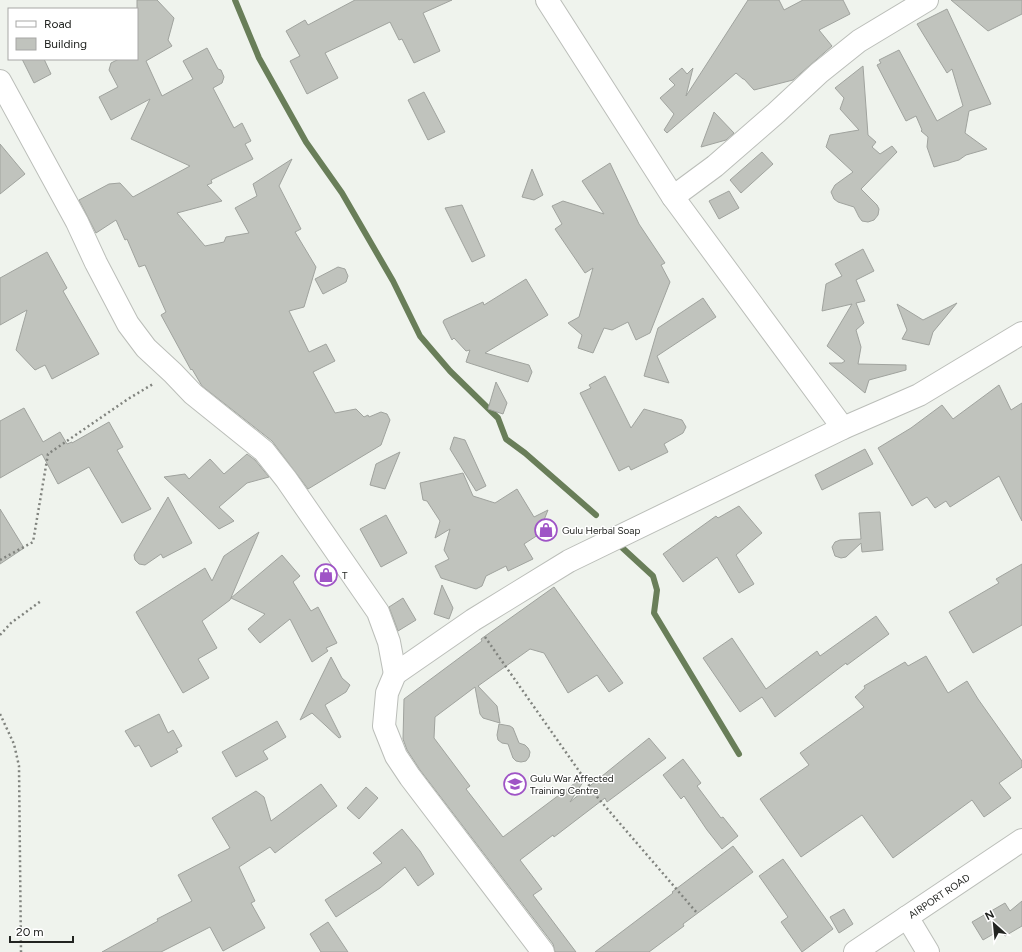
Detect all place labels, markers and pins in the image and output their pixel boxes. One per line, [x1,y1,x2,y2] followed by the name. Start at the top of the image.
[533,517,559,543] shop icon: Gulu Herbal Soap
[562,524,640,537] place label: Gulu Herbal Soap
[313,562,339,588] shop icon: T
[342,569,348,582] place label: T
[502,771,528,797] school or university icon: Gulu War Affected Training Centre
[530,772,614,797] place label: Gulu War Affected Training Centre

